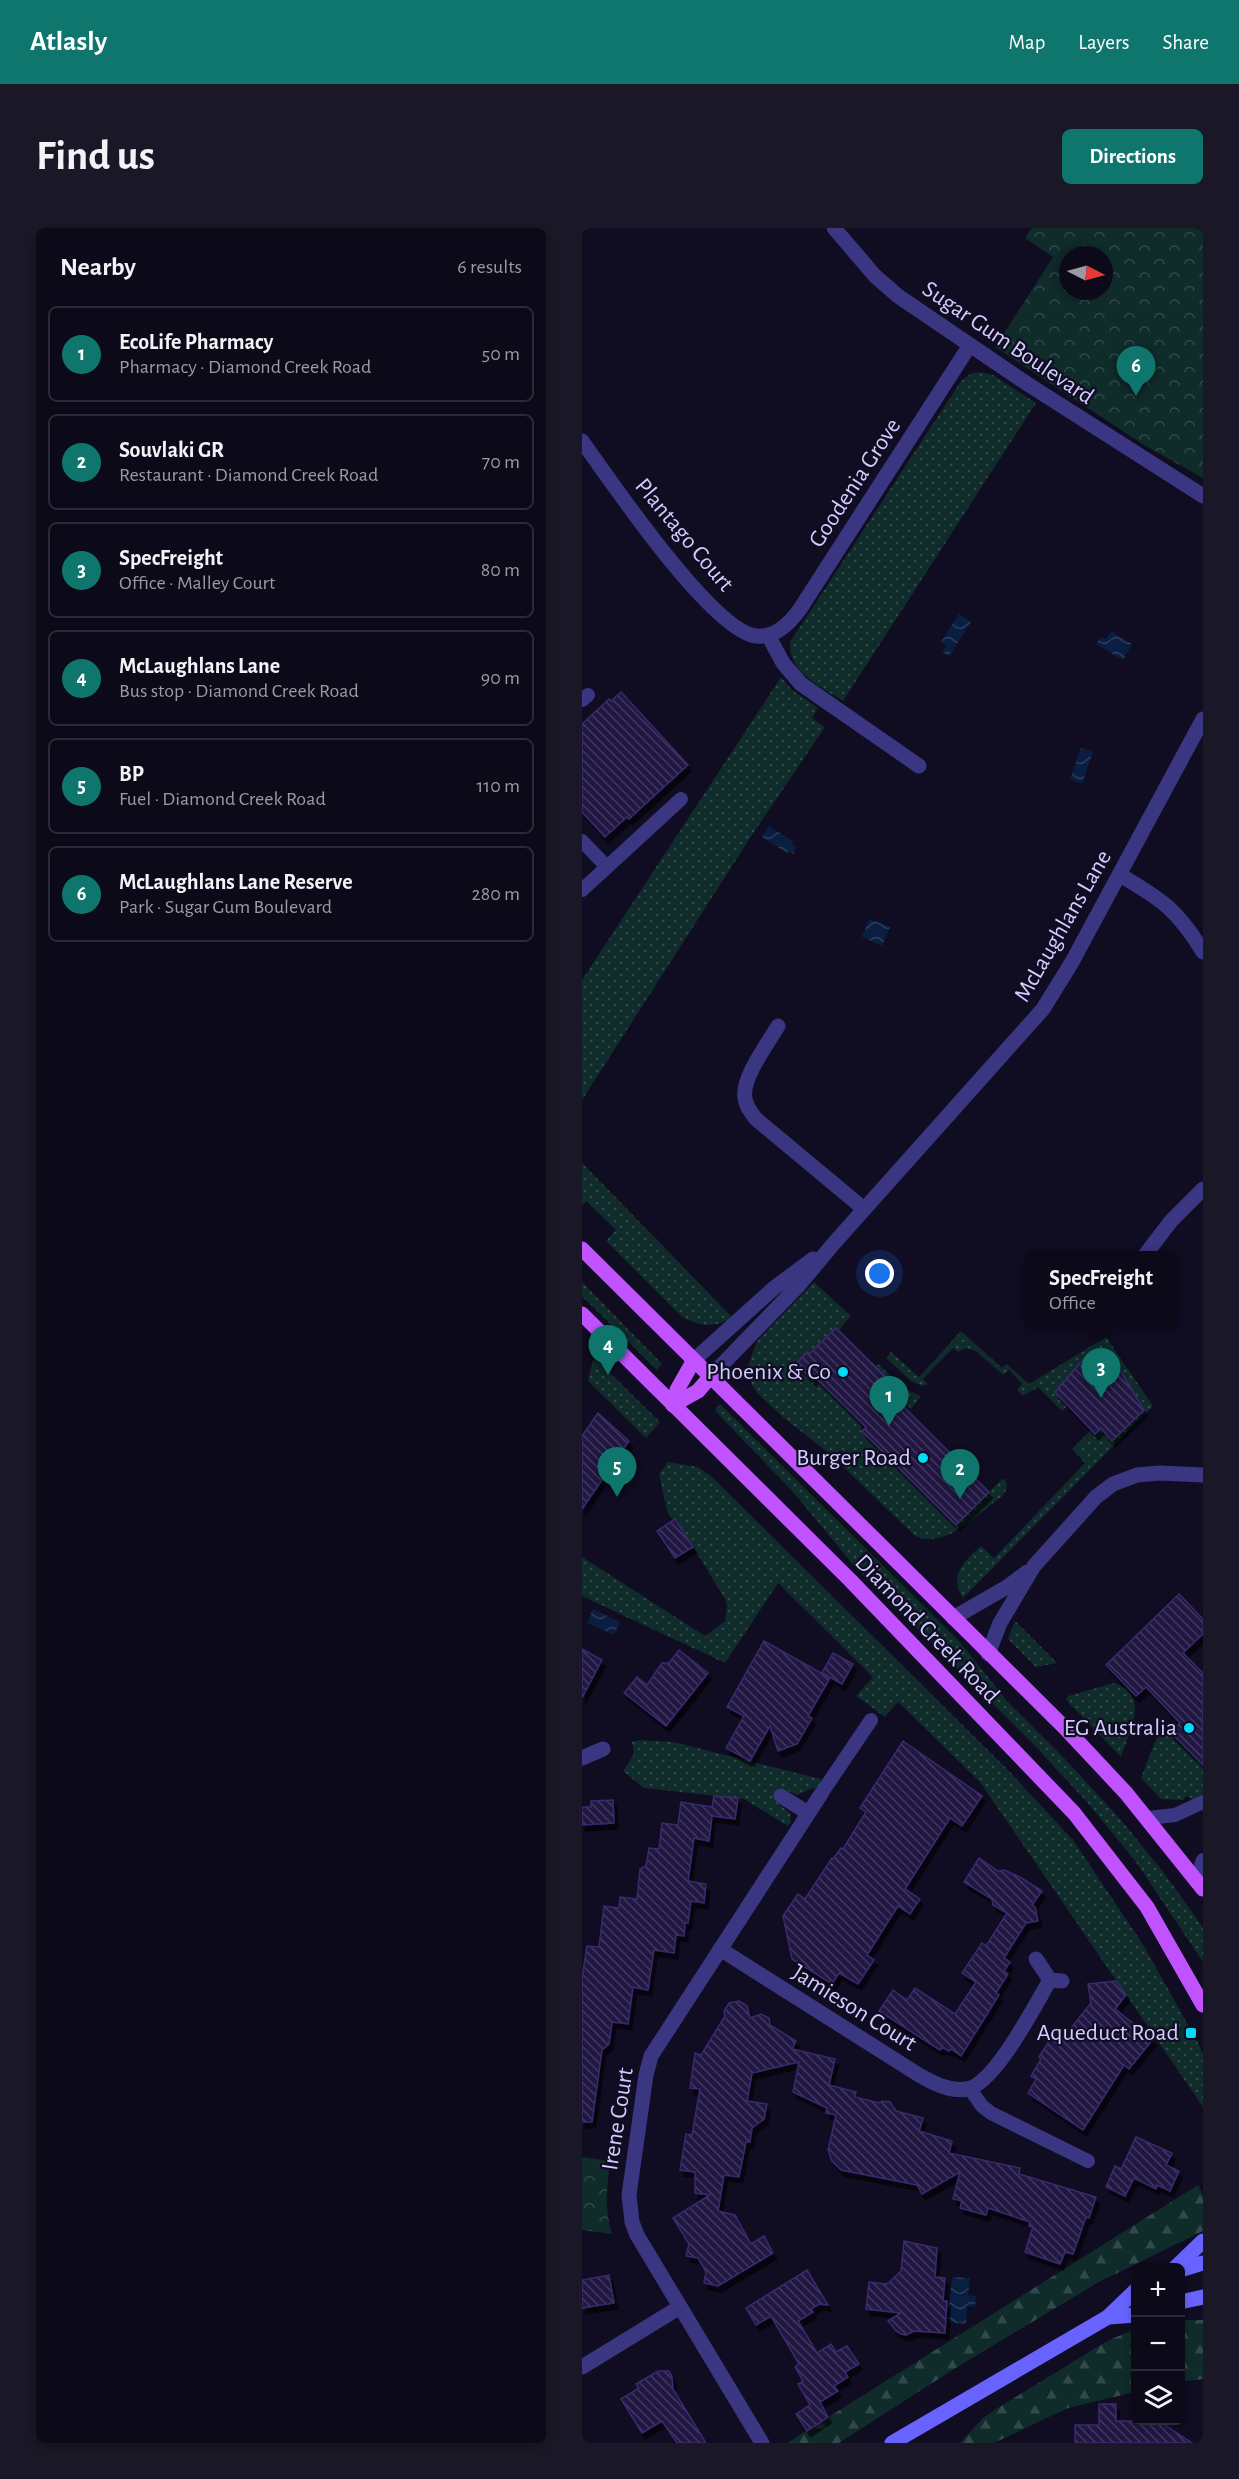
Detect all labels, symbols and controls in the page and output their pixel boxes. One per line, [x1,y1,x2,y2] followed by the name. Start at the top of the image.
[30,28,107,56] text: Atlasly
[1009,32,1045,53] text: Map
[1078,32,1129,53] text: Layers
[1162,32,1209,53] text: Share
[1062,129,1203,184] button: Directions
[36,135,155,177] text: Find us
[1059,246,1113,300] north arrow
[60,254,136,280] text: Nearby
[457,257,522,277] text: 6 results
[918,277,1098,409] street label: Sugar Gum Boulevard
[119,331,273,353] text: EcoLife Pharmacy
[78,344,85,364] text: 1
[482,344,520,364] text: 50 m
[1116,346,1156,396] pin: 6
[119,357,371,377] text: Pharmacy · Diamond Creek Road
[805,414,905,552] street label: Goodenia Grove
[119,439,224,461] text: Souvlaki GR
[77,452,86,472] text: 2
[482,452,520,472] text: 70 m
[119,465,378,485] text: Restaurant · Diamond Creek Road
[630,474,738,596] street label: Plantago Court
[119,547,223,569] text: SpecFreight
[77,560,86,580] text: 3
[481,560,520,580] text: 80 m
[119,573,275,593] text: Office · Malley Court
[119,655,280,677] text: McLaughlans Lane
[76,668,87,688] text: 4
[481,668,520,688] text: 90 m
[119,681,359,701] text: Bus stop · Diamond Creek Road
[119,763,144,785] text: BP
[77,776,86,796] text: 5
[476,776,520,796] text: 110 m
[119,789,326,809] text: Fuel · Diamond Creek Road
[1010,846,1116,1006] street label: McLaughlans Lane
[119,871,353,893] text: McLaughlans Lane Reserve
[77,884,86,904] text: 6
[472,884,520,904] text: 280 m
[119,897,332,917] text: Park · Sugar Gum Boulevard
[1026,1251,1176,1329] popup
[865,1259,894,1288] your location
[1049,1267,1153,1289] text: SpecFreight
[1049,1293,1096,1313] text: Office
[588,1326,628,1375] pin: 4
[1082,1348,1120,1398] pin: 3
[706,1360,831,1384] place label: Phoenix & Co
[836,1365,850,1379] marker: Phoenix & Co
[870,1376,908,1426] pin: 1
[796,1446,911,1470] place label: Burger Road
[597,1448,636,1497] pin: 5
[940,1450,980,1499] pin: 2
[916,1451,930,1465] marker: Burger Road
[850,1550,1004,1708] street label: Diamond Creek Road
[1064,1716,1177,1740] place label: EG Australia
[1182,1721,1196,1735] marker: EG Australia
[787,1960,921,2056] street label: Jamieson Court
[1037,2021,1179,2045] place label: Aqueduct Road
[1184,2026,1198,2040] marker: Aqueduct Road
[598,2066,638,2172] street label: Irene Court
[1131,2263,1185,2425] map controls
[1131,2263,1185,2317] button: +
[1131,2317,1185,2371] button: −
[1131,2371,1185,2425] button: layers

